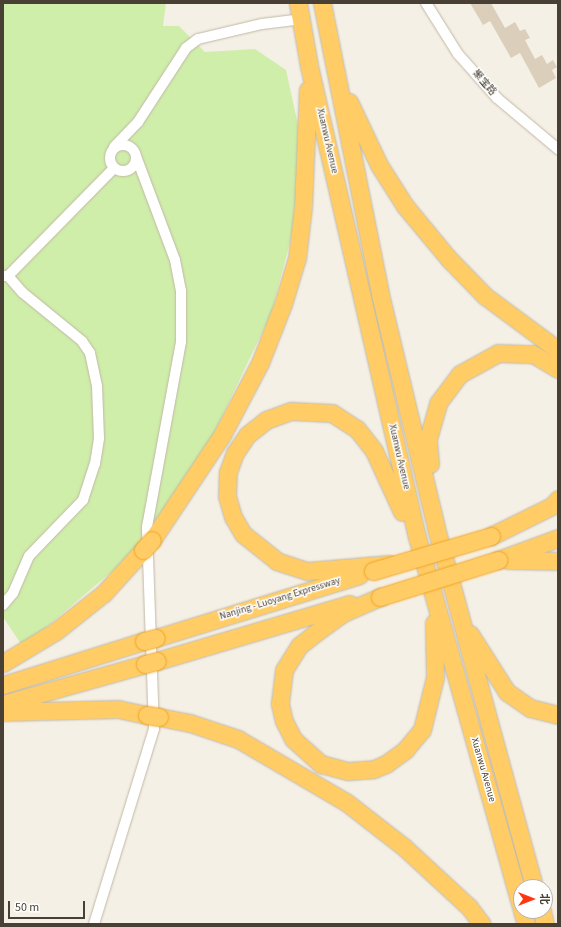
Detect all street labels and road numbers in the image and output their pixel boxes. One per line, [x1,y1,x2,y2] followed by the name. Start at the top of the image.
[470,68,498,98] street label: 聚宝路
[314,107,340,175] street label: Xuanwu Avenue
[386,423,412,491] street label: Xuanwu Avenue
[218,575,342,623] street label: Nanjing - Luoyang Expressway
[468,736,498,804] street label: Xuanwu Avenue

